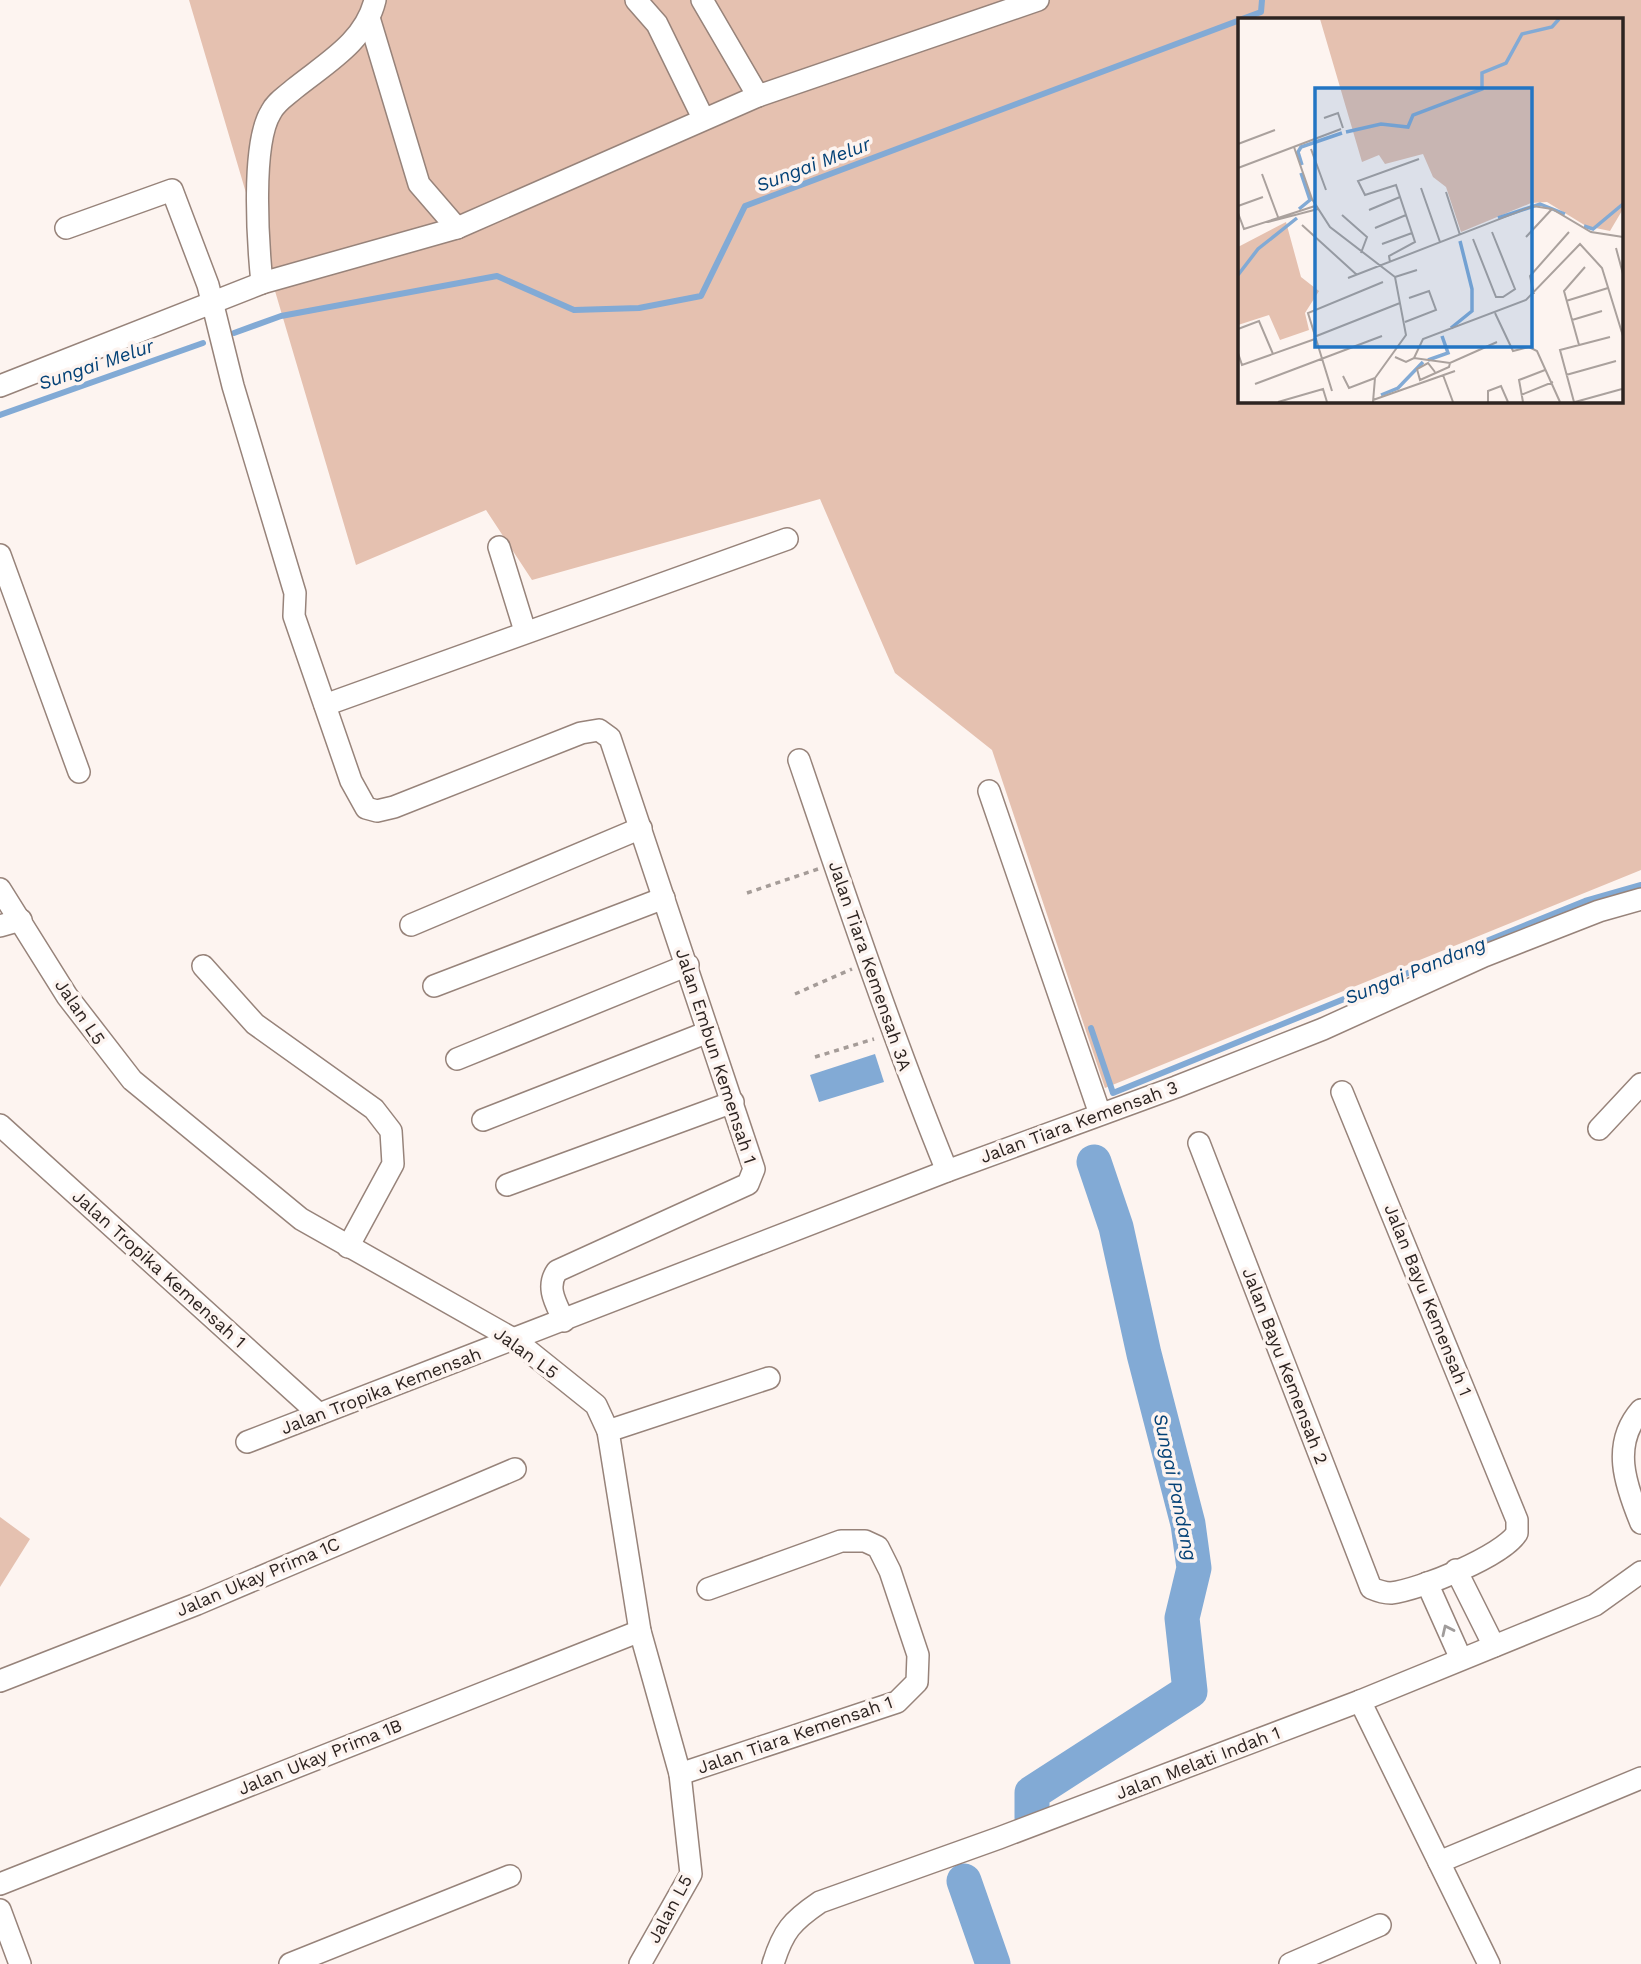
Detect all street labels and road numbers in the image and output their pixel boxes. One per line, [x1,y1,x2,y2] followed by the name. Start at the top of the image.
[825,858,916,1074] street label: Jalan Tiara Kemensah 3A
[672,946,761,1166] street label: Jalan Embun Kemensah 1
[51,975,110,1048] street label: Jalan L5
[977,1076,1180,1167] street label: Jalan Tiara Kemensah 3
[68,1185,250,1352] street label: Jalan Tropika Kemensah 1
[1380,1201,1477,1399] street label: Jalan Bayu Kemensah 1
[1238,1265,1333,1467] street label: Jalan Bayu Kemensah 2
[490,1322,563,1383] street label: Jalan L5
[278,1343,484,1438] street label: Jalan Tropika Kemensah
[173,1533,343,1621] street label: Jalan Ukay Prima 1C
[695,1691,895,1778] street label: Jalan Tiara Kemensah 1
[235,1714,405,1799] street label: Jalan Ukay Prima 1B
[1113,1722,1283,1804] street label: Jalan Melati Indah 1
[643,1871,696,1946] street label: Jalan L5

